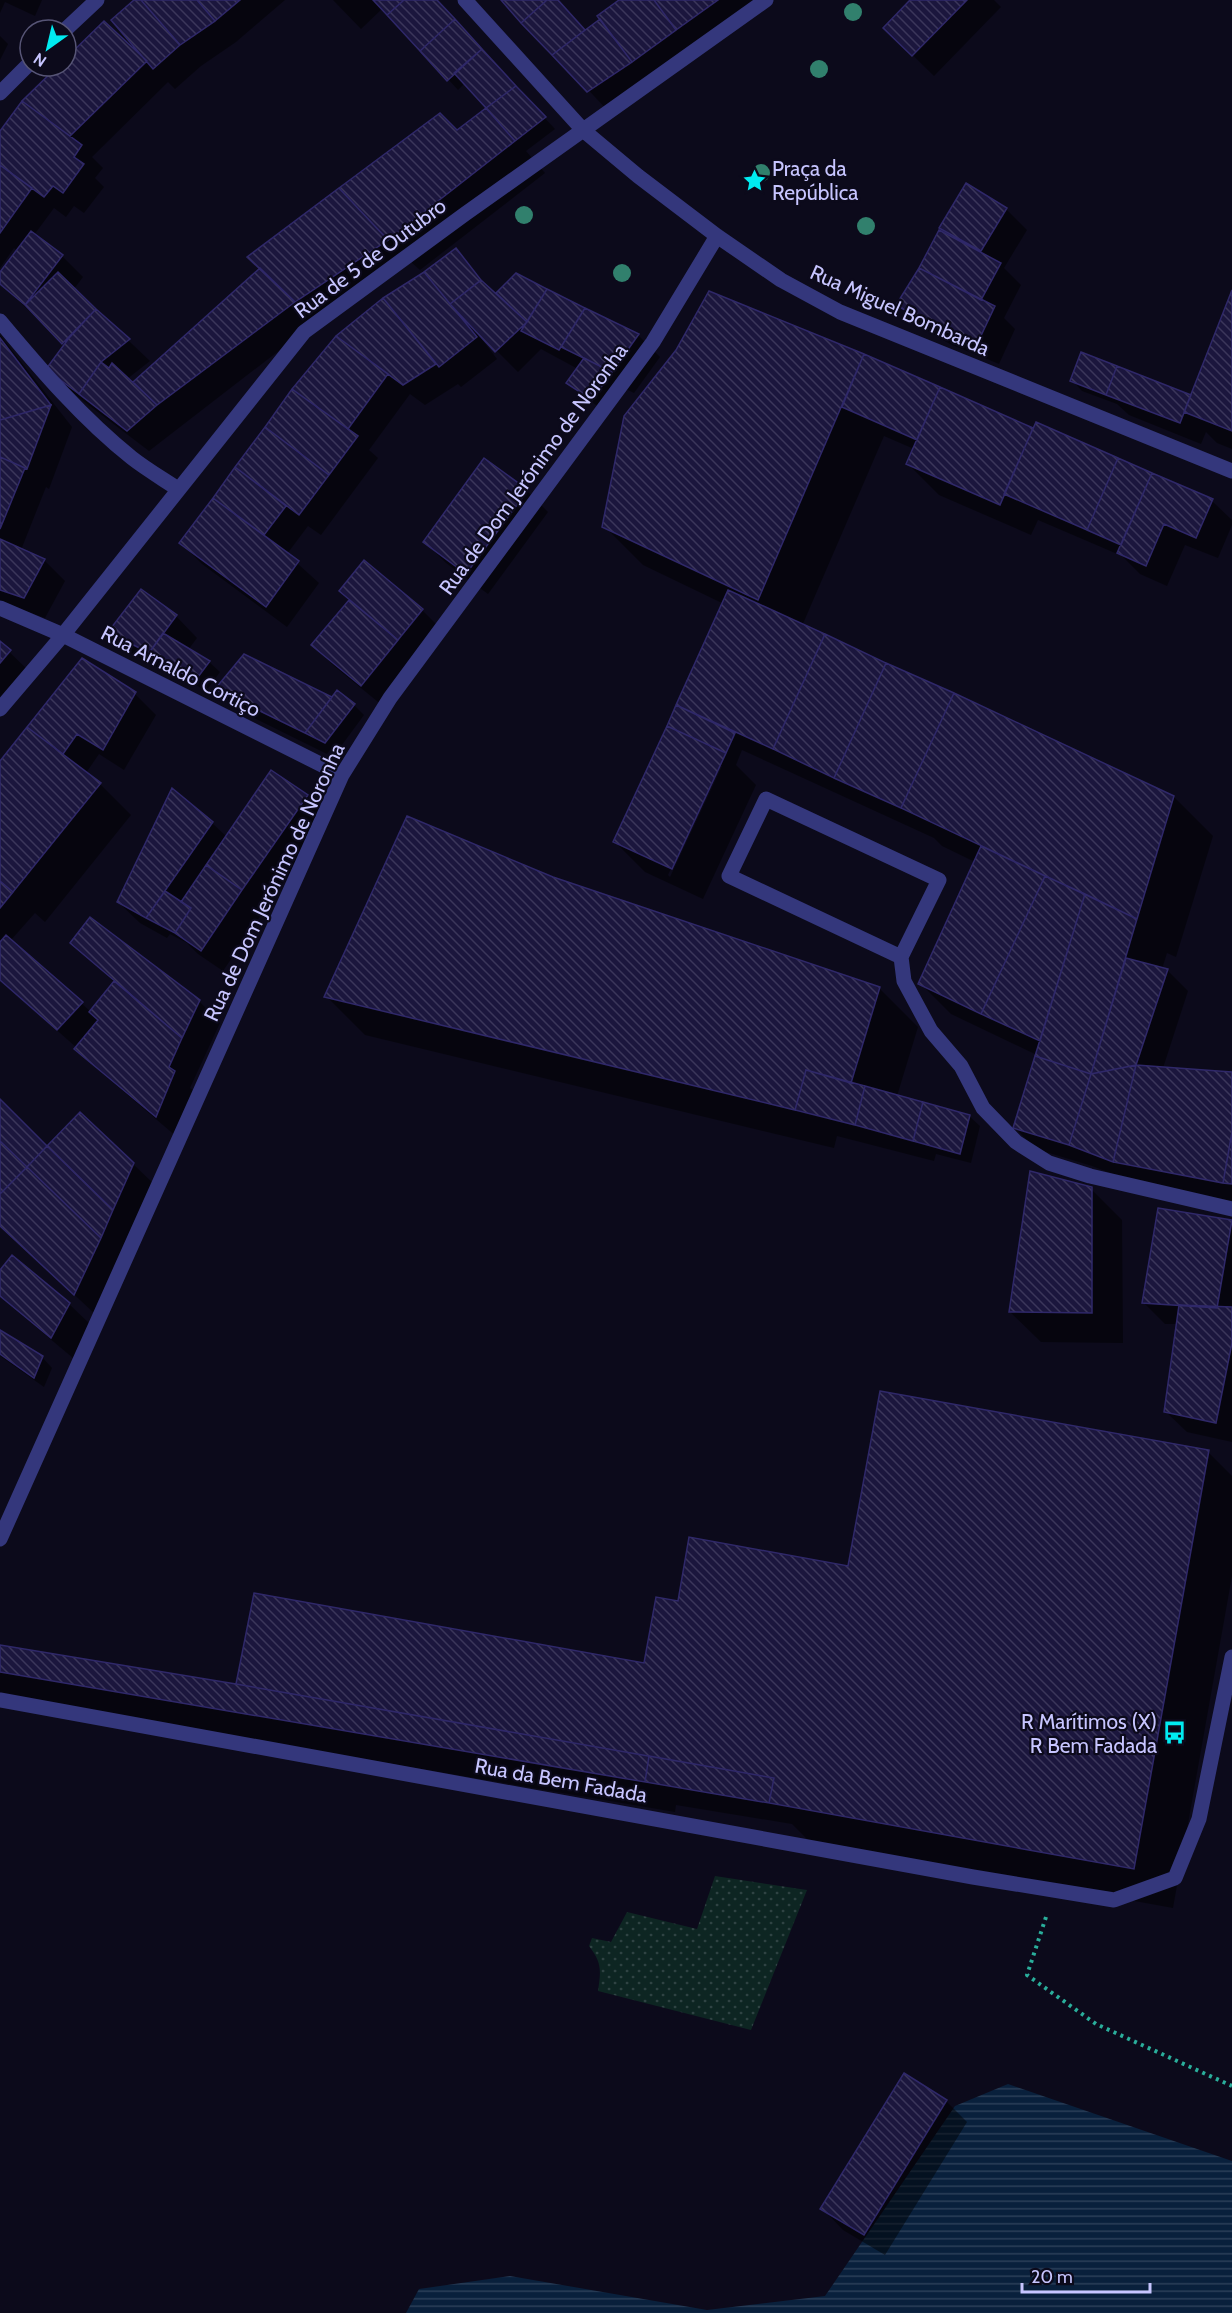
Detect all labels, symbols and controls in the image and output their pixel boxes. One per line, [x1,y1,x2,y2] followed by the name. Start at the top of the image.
[18,18,78,78] north arrow
[30,49,50,71] text: N
[772,156,858,205] place label: Praça da República
[741,167,767,193] place icon: Praça da República
[289,193,451,323] street label: Rua de 5 de Outubro
[806,259,994,361] street label: Rua Miguel Bombarda
[434,339,632,599] street label: Rua de Dom Jerónimo de Noronha
[97,620,265,722] street label: Rua Arnaldo Cortiço
[198,739,350,1025] street label: Rua de Dom Jerónimo de Noronha
[1021,1709,1157,1758] place label: R Marítimos (X) R Bem Fadada
[1162,1720,1188,1746] bus stop icon: R Marítimos (X) R Bem Fadada
[473,1753,649,1807] street label: Rua da Bem Fadada
[1022,2256,1150,2294] scale bar
[1031,2266,1073,2288] text: 20 m

